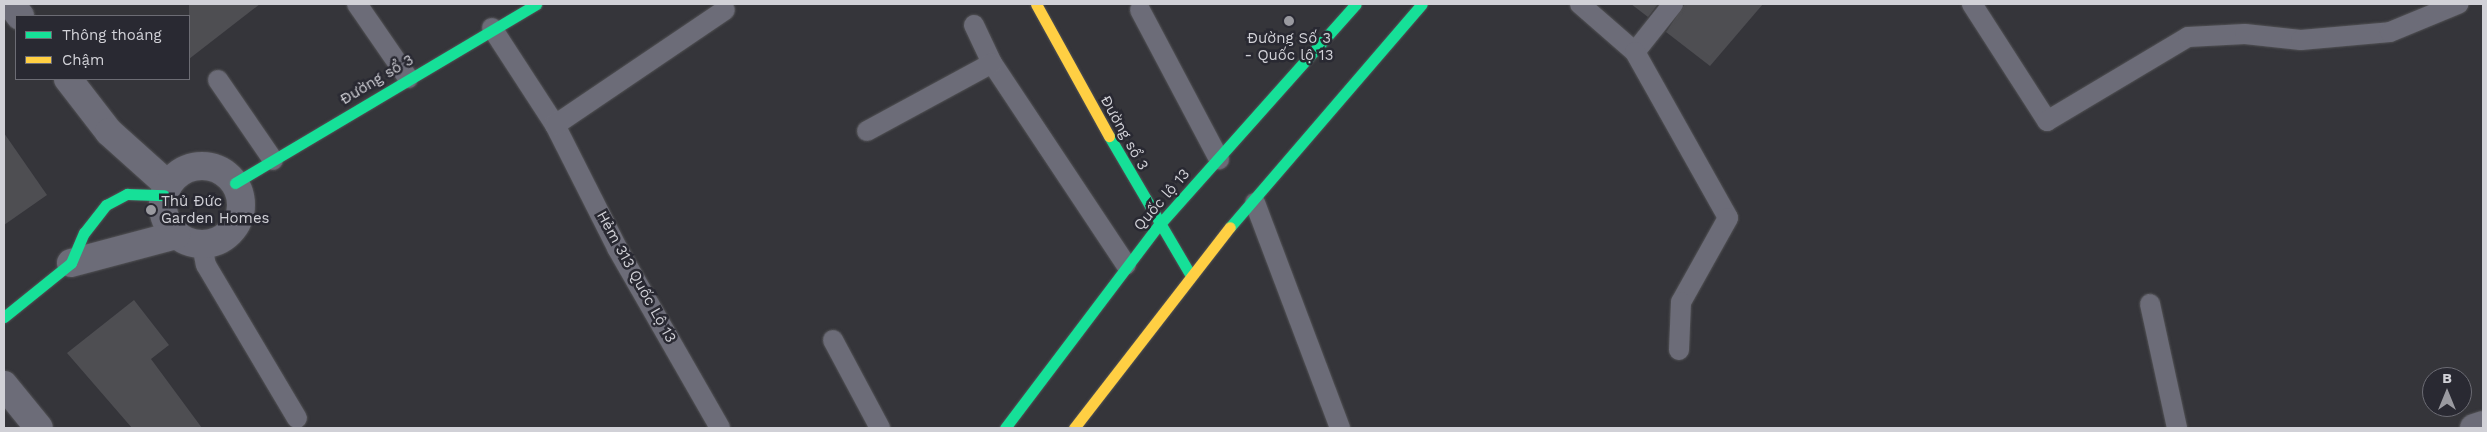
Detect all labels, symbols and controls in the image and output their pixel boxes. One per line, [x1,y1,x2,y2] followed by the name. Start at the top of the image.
[15,15,190,80] legend
[1283,15,1295,27] marker: Đường Số 3 - Quốc lộ 13
[62,26,161,44] text: Thông thoáng
[1244,29,1334,64] place label: Đường Số 3 - Quốc lộ 13
[62,51,104,69] text: Chậm
[337,51,417,109] street label: Đường sổ 3
[1096,93,1152,173] street label: Đường sổ 3
[1130,165,1194,235] street label: Quốc lộ 13
[161,192,269,227] place label: Thủ Đức Garden Homes
[145,204,157,216] marker: Thủ Đức Garden Homes
[592,208,680,346] street label: Hẻm 313 Quốc Lộ 13
[2422,367,2472,417] north arrow
[2442,370,2452,386] text: B

